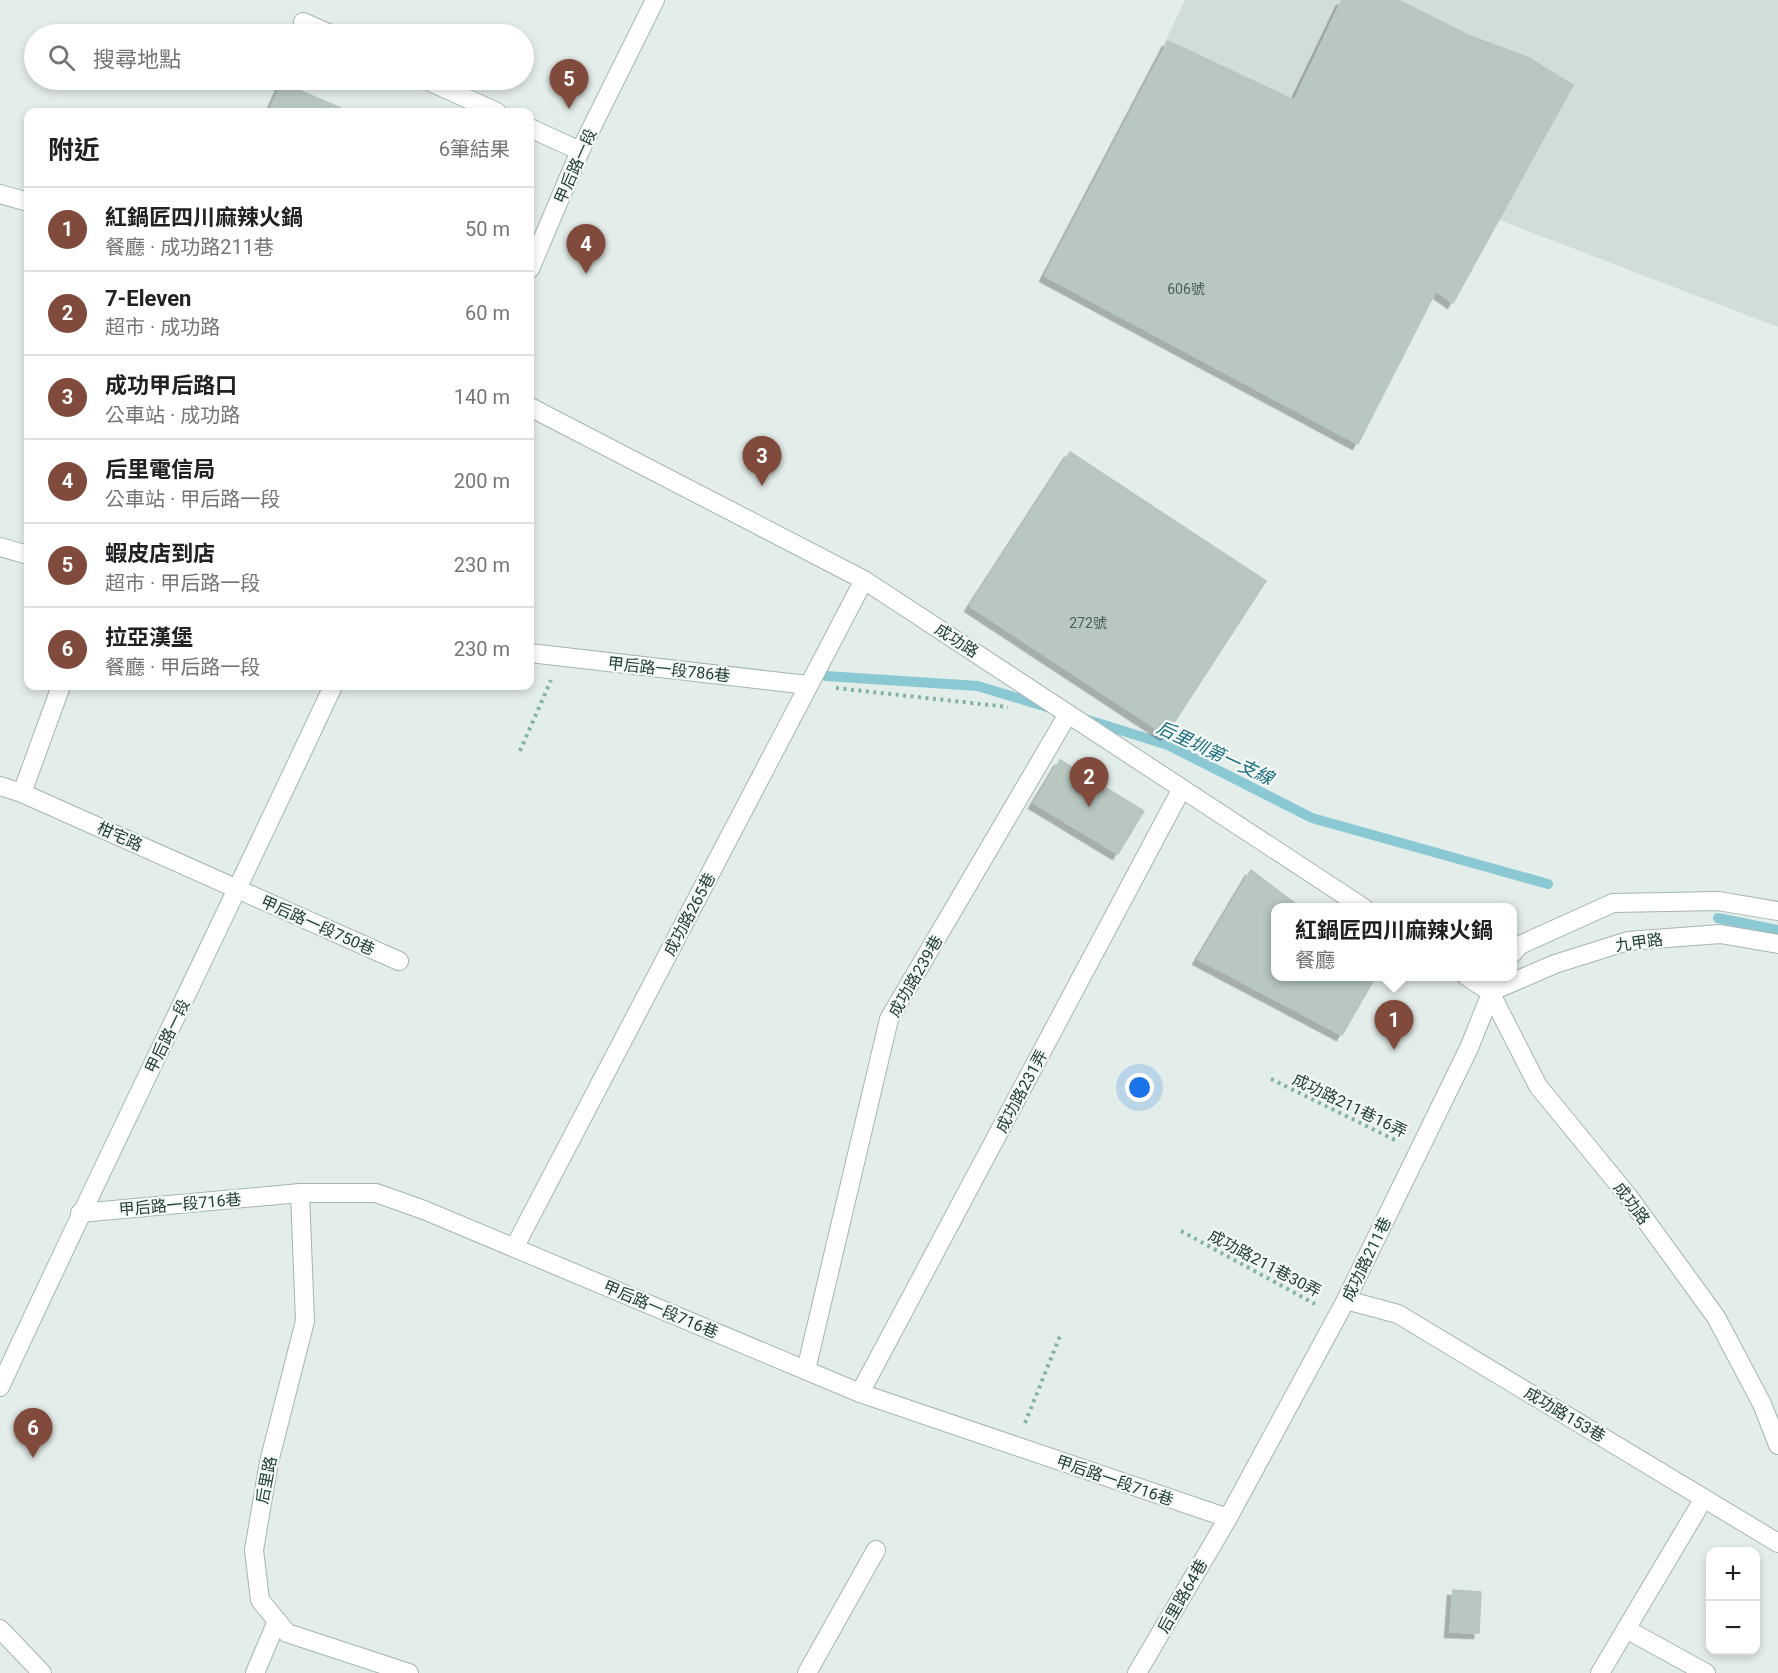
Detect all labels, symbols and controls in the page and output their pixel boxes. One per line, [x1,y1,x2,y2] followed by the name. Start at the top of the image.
[24,24,534,90] search box
[45,41,78,74] icon: search
[93,47,181,72] text: 搜尋地點
[550,60,588,109] pin: 5
[551,126,600,207] street label: 甲后路一段
[48,135,100,165] text: 附近
[439,137,510,161] text: 6筆結果
[105,205,303,230] text: 紅鍋匠四川麻辣火鍋
[62,217,73,241] text: 1
[465,217,510,241] text: 50 m
[566,224,606,274] pin: 4
[105,235,274,259] text: 餐廳 · 成功路211巷
[1167,281,1205,297] house number: 606號
[105,286,191,311] text: 7-Eleven
[62,301,73,325] text: 2
[465,301,510,325] text: 60 m
[105,315,220,339] text: 超市 · 成功路
[105,373,237,398] text: 成功甲后路口
[62,385,73,409] text: 3
[454,385,510,409] text: 140 m
[105,403,240,427] text: 公車站 · 成功路
[742,436,782,486] pin: 3
[105,457,215,482] text: 后里電信局
[62,469,73,493] text: 4
[454,469,510,493] text: 200 m
[105,487,280,511] text: 公車站 · 甲后路一段
[105,541,215,566] text: 蝦皮店到店
[62,553,73,577] text: 5
[454,553,510,577] text: 230 m
[105,571,260,595] text: 超市 · 甲后路一段
[1069,615,1107,631] house number: 272號
[931,619,982,661] street label: 成功路
[105,625,193,650] text: 拉亞漢堡
[62,637,73,661] text: 6
[454,637,510,661] text: 230 m
[607,654,731,685] street label: 甲后路一段786巷
[105,655,260,679] text: 餐廳 · 甲后路一段
[1154,716,1279,790] water label: 后里圳第一支線
[1070,758,1108,807] pin: 2
[94,818,146,855] street label: 柑宅路
[660,870,719,959] street label: 成功路265巷
[258,892,378,959] street label: 甲后路一段750巷
[1271,903,1517,981] popup
[1295,918,1493,943] text: 紅鍋匠四川麻辣火鍋
[1614,930,1664,955] street label: 九甲路
[884,932,946,1020] street label: 成功路239巷
[1295,948,1335,972] text: 餐廳
[141,996,194,1076] street label: 甲后路一段
[1374,1000,1414,1050] pin: 1
[992,1047,1051,1136] street label: 成功路231弄
[1289,1070,1410,1141] street label: 成功路211巷16弄
[1125,1073,1154,1102] your location
[1610,1178,1654,1228] street label: 成功路
[118,1190,242,1219] street label: 甲后路一段716巷
[1338,1214,1395,1304] street label: 成功路211巷
[1205,1226,1324,1301] street label: 成功路211巷30弄
[600,1277,721,1342] street label: 甲后路一段716巷
[1521,1383,1609,1446] street label: 成功路153巷
[14,1408,52,1458] pin: 6
[1054,1451,1176,1509] street label: 甲后路一段716巷
[253,1455,280,1505] street label: 后里路
[1706,1547,1760,1655] map controls
[1706,1547,1760,1601] button: +
[1154,1556,1211,1637] street label: 后里路64巷
[1706,1601,1760,1655] button: −

